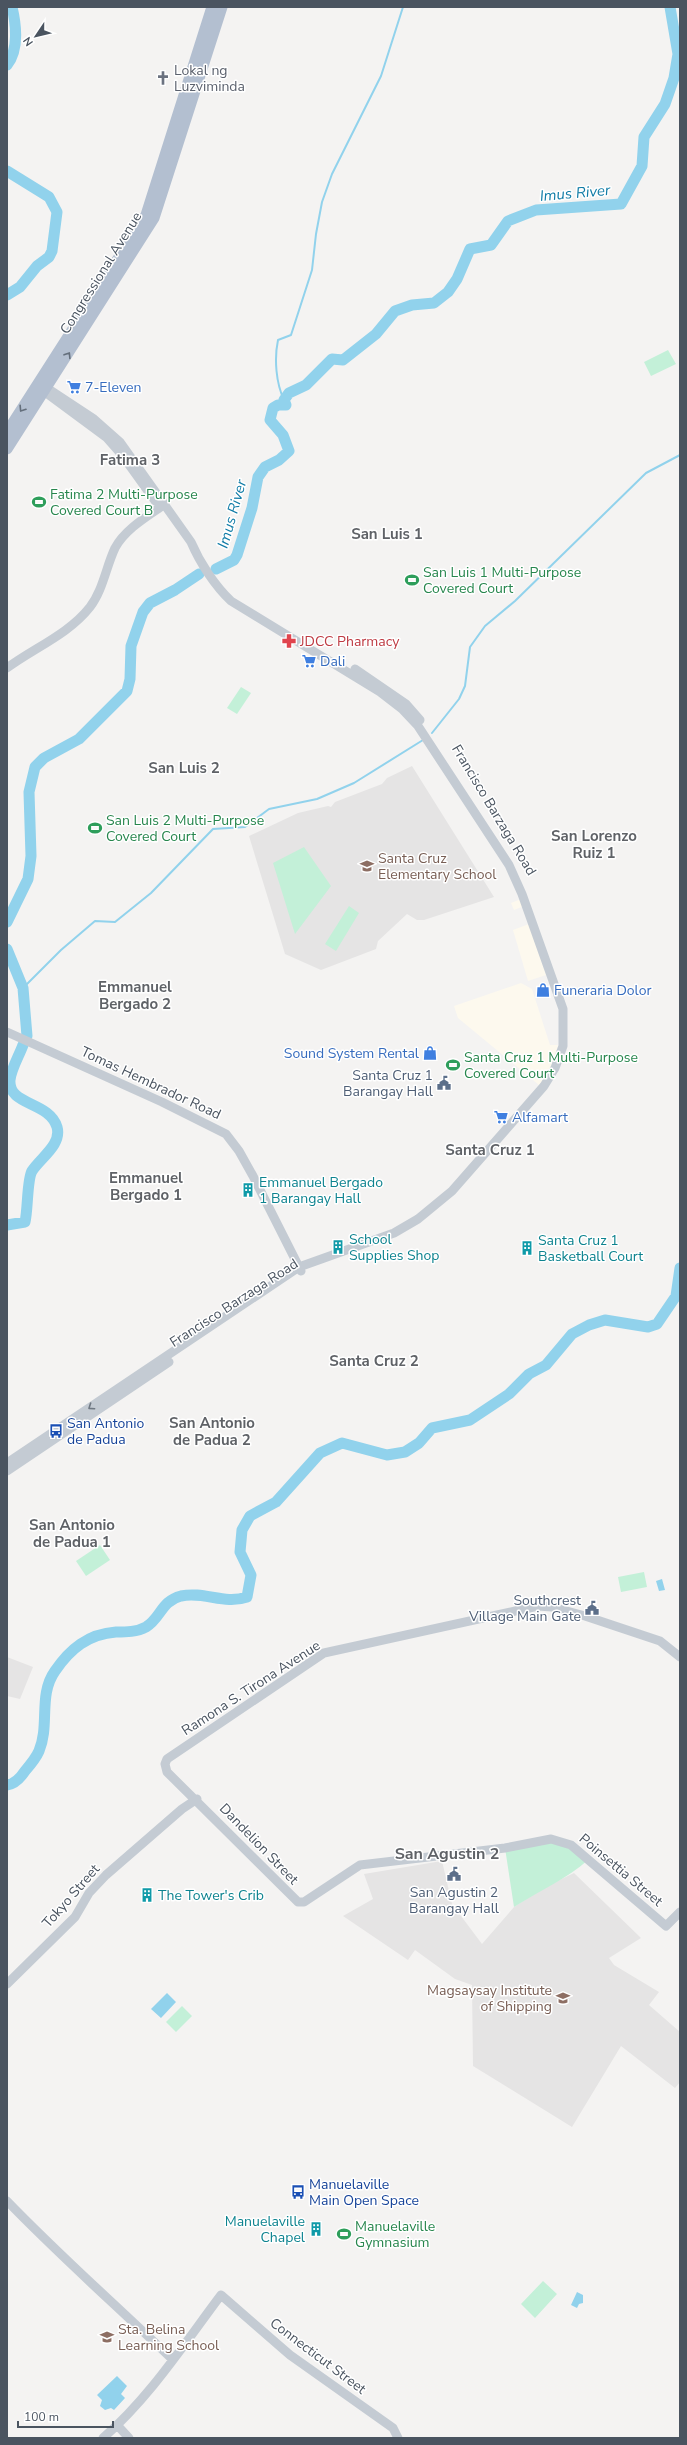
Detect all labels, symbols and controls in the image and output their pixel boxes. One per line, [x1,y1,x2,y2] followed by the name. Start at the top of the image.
[16,16,56,56] north arrow
[20,34,37,49] text: N
[174,61,245,96] place label: Lokal ng Luzviminda
[155,70,171,86] church icon: Lokal ng Luzviminda
[539,180,612,206] water label: Imus River
[56,208,146,338] street label: Congressional Avenue
[64,352,71,359] one-way arrow
[85,378,141,397] place label: 7-Eleven
[66,379,82,395] supermarket icon: 7-Eleven
[20,404,27,411] one-way arrow
[100,450,160,470] district label: Fatima 3
[213,477,252,551] water label: Imus River
[50,485,198,520] place label: Fatima 2 Multi-Purpose Covered Court B
[31,494,47,510] sports icon: Fatima 2 Multi-Purpose Covered Court B
[351,524,423,544] district label: San Luis 1
[423,563,581,598] place label: San Luis 1 Multi-Purpose Covered Court
[404,572,420,588] sports icon: San Luis 1 Multi-Purpose Covered Court
[299,632,400,651] place label: JDCC Pharmacy
[281,633,297,649] pharmacy icon: JDCC Pharmacy
[320,652,345,671] place label: Dali
[301,653,317,669] supermarket icon: Dali
[447,741,541,879] street label: Francisco Barzaga Road
[148,758,220,778] district label: San Luis 2
[106,811,264,846] place label: San Luis 2 Multi-Purpose Covered Court
[87,820,103,836] sports icon: San Luis 2 Multi-Purpose Covered Court
[551,826,637,863] district label: San Lorenzo Ruiz 1
[378,849,497,884] place label: Santa Cruz Elementary School
[359,858,375,874] school or university icon: Santa Cruz Elementary School
[98,977,172,1014] district label: Emmanuel Bergado 2
[554,981,651,1000] place label: Funeraria Dolor
[535,982,551,998] shop icon: Funeraria Dolor
[78,1042,224,1124] street label: Tomas Hembrador Road
[284,1044,420,1063] place label: Sound System Rental
[422,1045,438,1061] shop icon: Sound System Rental
[464,1048,638,1083] place label: Santa Cruz 1 Multi-Purpose Covered Court
[445,1057,461,1073] sports icon: Santa Cruz 1 Multi-Purpose Covered Court
[343,1066,434,1101] place label: Santa Cruz 1 Barangay Hall
[436,1075,452,1091] public building icon: Santa Cruz 1 Barangay Hall
[512,1108,568,1127] place label: Alfamart
[493,1109,509,1125] supermarket icon: Alfamart
[445,1140,535,1160] district label: Santa Cruz 1
[109,1168,183,1205] district label: Emmanuel Bergado 1
[259,1173,383,1208] place label: Emmanuel Bergado 1 Barangay Hall
[240,1182,256,1198] building icon: Emmanuel Bergado 1 Barangay Hall
[349,1230,439,1265] place label: School Supplies Shop
[538,1231,643,1266] place label: Santa Cruz 1 Basketball Court
[330,1239,346,1255] building icon: School Supplies Shop
[519,1240,535,1256] building icon: Santa Cruz 1 Basketball Court
[166,1254,302,1352] street label: Francisco Barzaga Road
[329,1351,419,1371] district label: Santa Cruz 2
[88,1402,95,1410] one-way arrow
[169,1413,255,1450] district label: San Antonio de Padua 2
[67,1414,145,1449] place label: San Antonio de Padua
[48,1423,64,1439] bus stop icon: San Antonio de Padua
[29,1515,115,1552] district label: San Antonio de Padua 1
[468,1591,581,1626] place label: Southcrest Village Main Gate
[584,1600,600,1616] public building icon: Southcrest Village Main Gate
[178,1636,324,1740] street label: Ramona S. Tirona Avenue
[215,1799,303,1889] street label: Dandelion Street
[575,1829,667,1911] street label: Poinsettia Street
[395,1843,499,1865] district label: San Agustin 2
[38,1860,104,1932] street label: Tokyo Street
[446,1866,462,1882] public building icon: San Agustin 2 Barangay Hall
[409,1883,500,1918] place label: San Agustin 2 Barangay Hall
[158,1886,264,1905] place label: The Tower's Crib
[139,1887,155,1903] building icon: The Tower's Crib
[427,1981,552,2016] place label: Magsaysay Institute of Shipping
[555,1990,571,2006] school or university icon: Magsaysay Institute of Shipping
[309,2175,419,2210] place label: Manuelaville Main Open Space
[290,2184,306,2200] bus stop icon: Manuelaville Main Open Space
[225,2212,306,2247] place label: Manuelaville Chapel
[355,2217,435,2252] place label: Manuelaville Gymnasium
[308,2221,324,2237] building icon: Manuelaville Chapel
[336,2226,352,2242] sports icon: Manuelaville Gymnasium
[266,2314,370,2398] street label: Connecticut Street
[118,2320,220,2355] place label: Sta. Belina Learning School
[99,2329,115,2345] school or university icon: Sta. Belina Learning School
[18,2403,113,2429] scale bar
[24,2409,59,2425] text: 100 m

